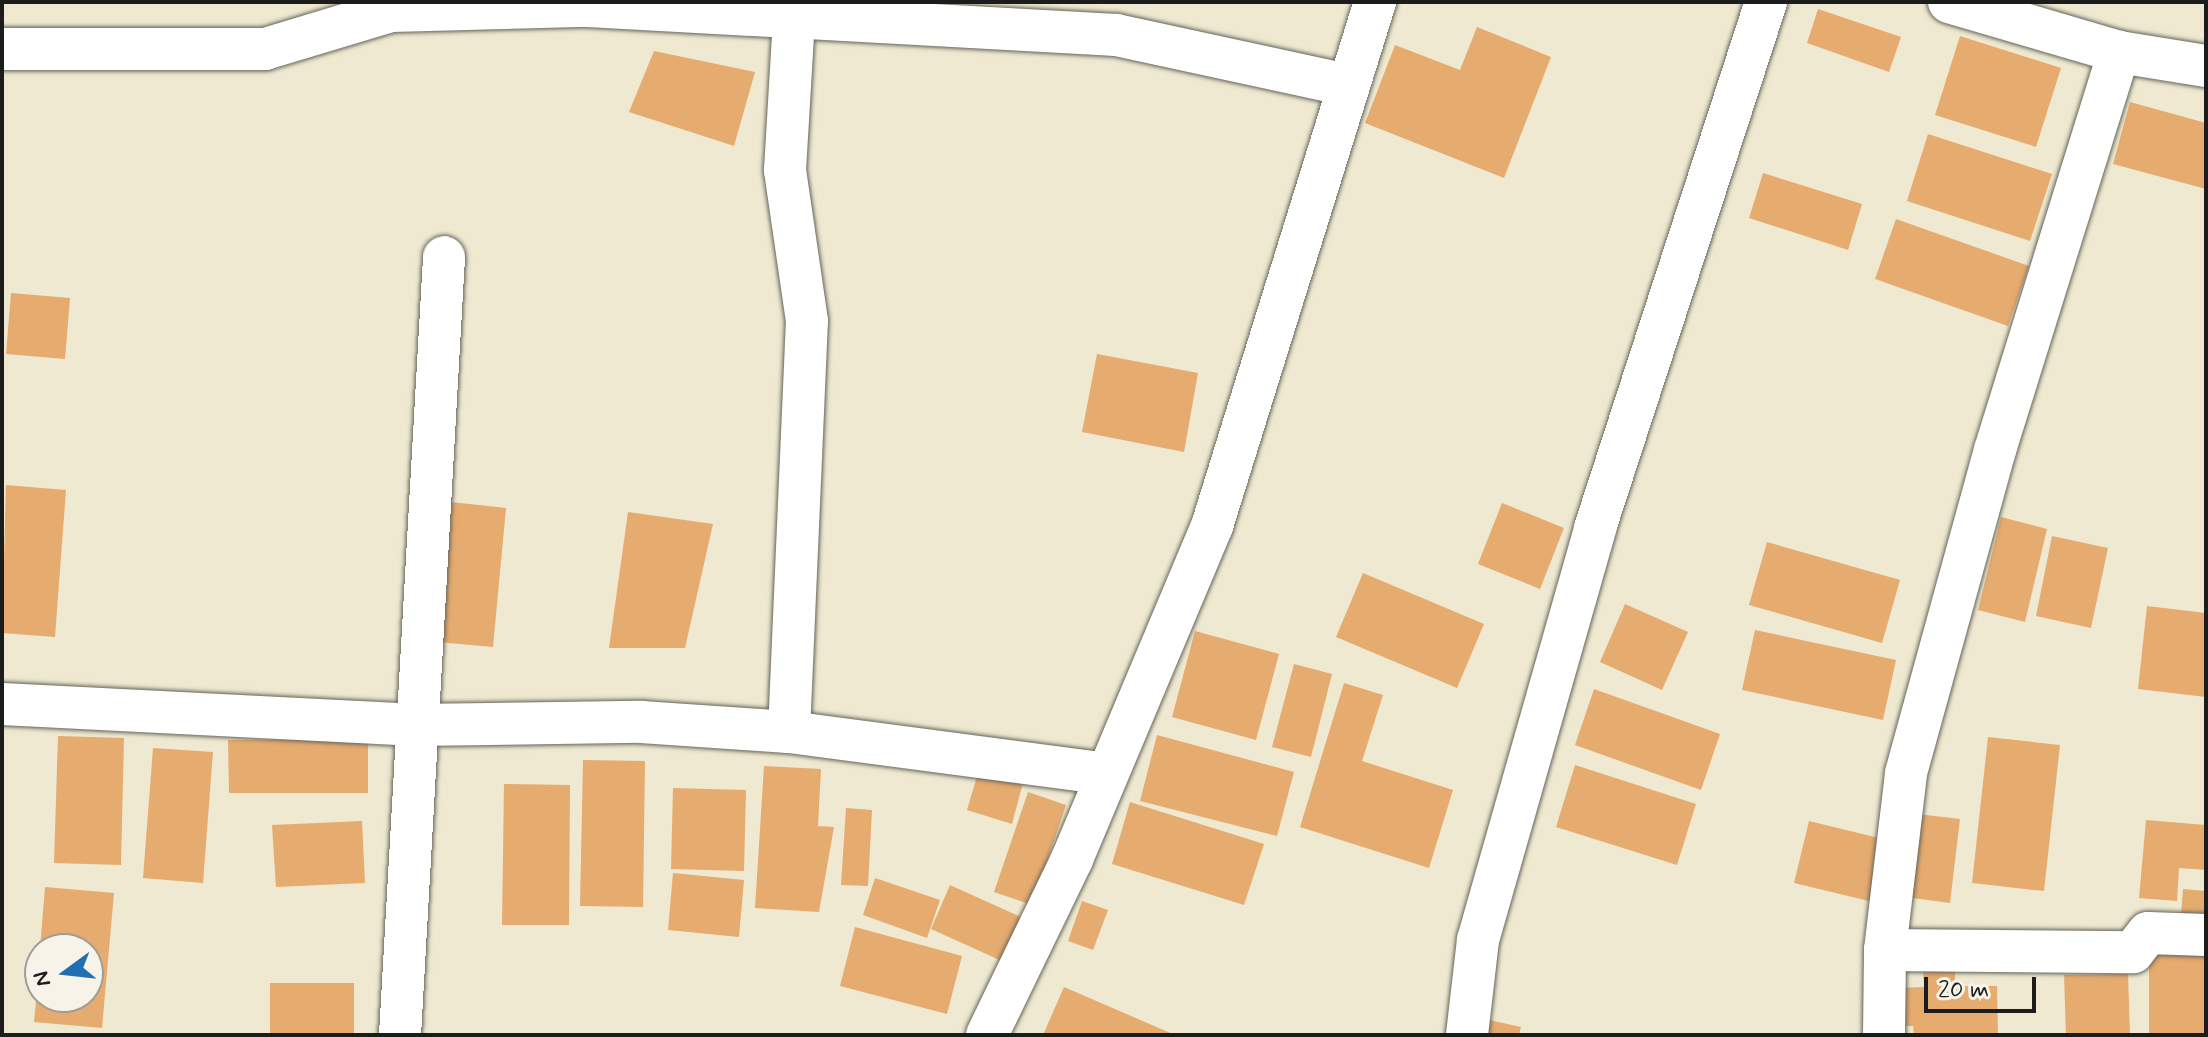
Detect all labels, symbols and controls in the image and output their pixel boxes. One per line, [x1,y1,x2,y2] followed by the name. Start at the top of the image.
[24,933,104,1013] north arrow
[1928,961,2040,1011] scale bar
[27,968,58,989] text: N
[1938,975,1989,1006] text: 20 m

